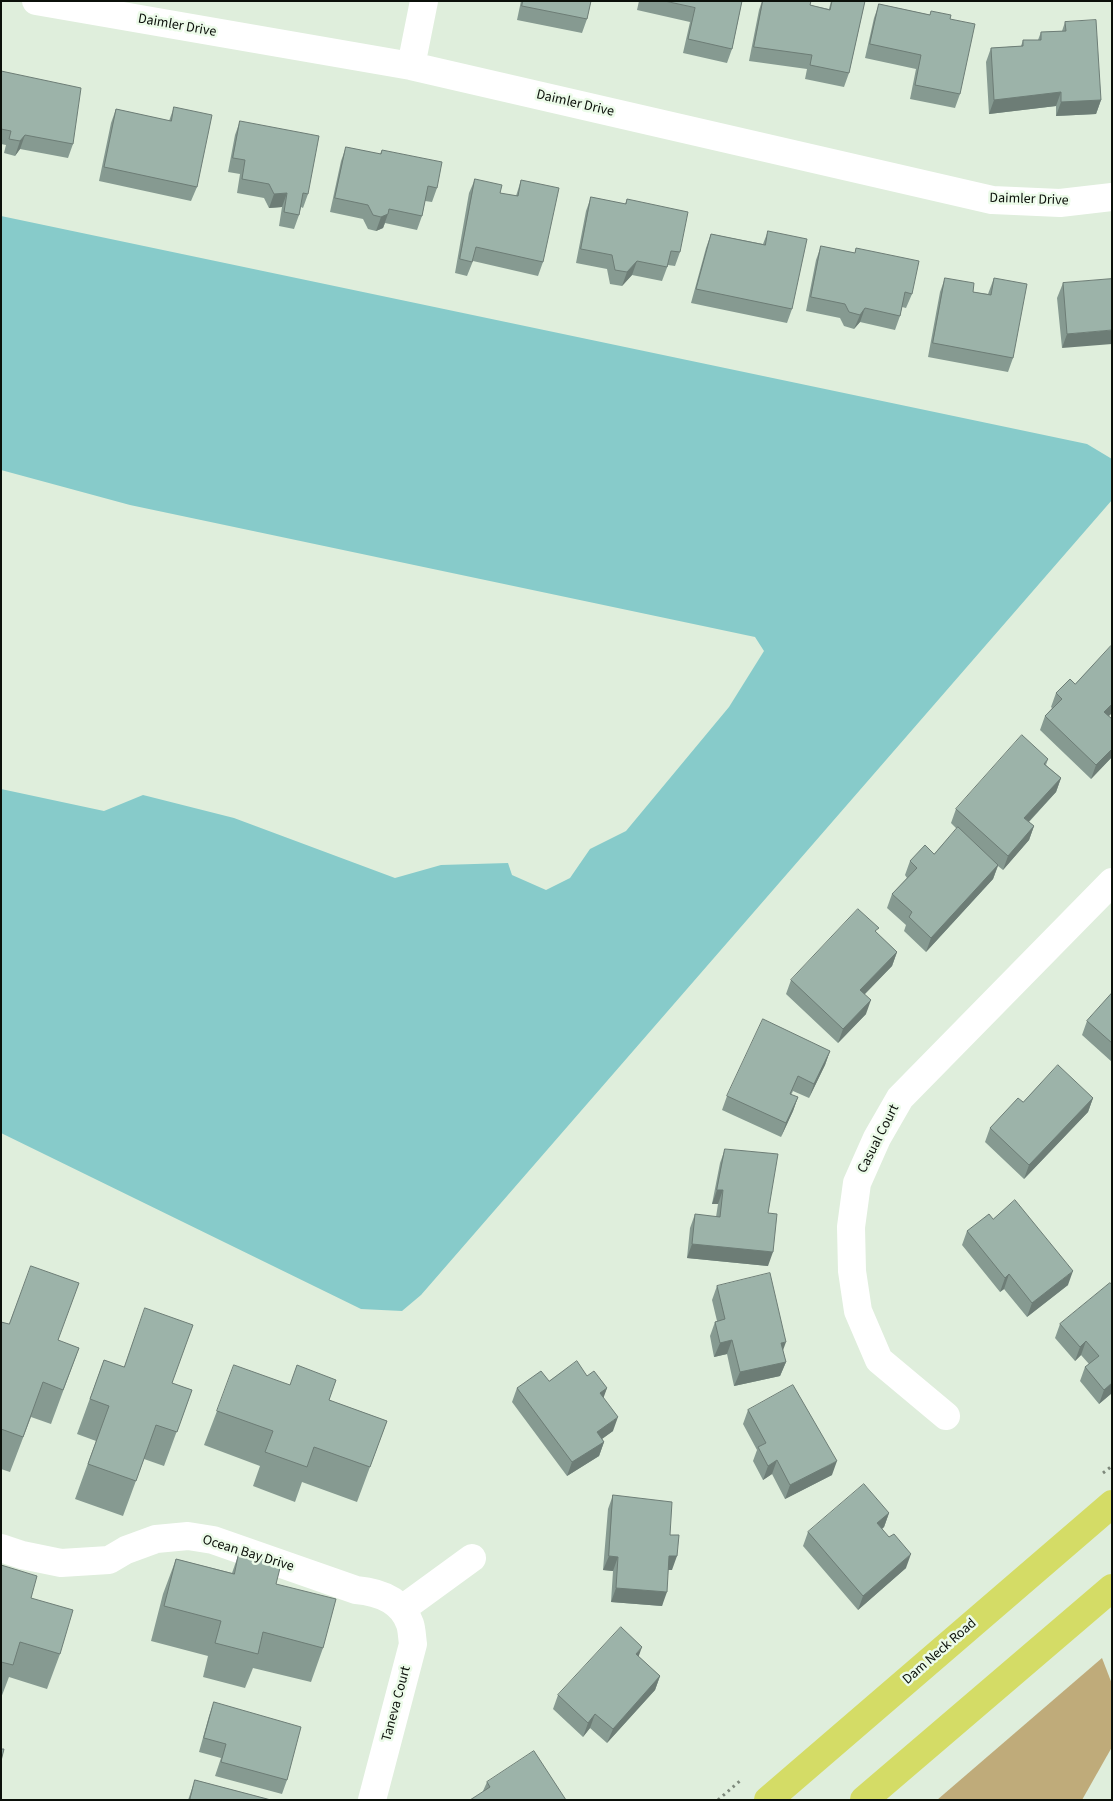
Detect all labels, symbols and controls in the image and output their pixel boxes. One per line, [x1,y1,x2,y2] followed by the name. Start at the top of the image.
[137,11,217,41] street label: Daimler Drive
[535,87,615,121] street label: Daimler Drive
[989,190,1069,210] street label: Daimler Drive
[855,1102,903,1176] street label: Casual Court
[200,1532,296,1576] street label: Ocean Bay Drive
[900,1615,980,1689] street label: Dam Neck Road
[379,1665,415,1743] street label: Taneva Court

